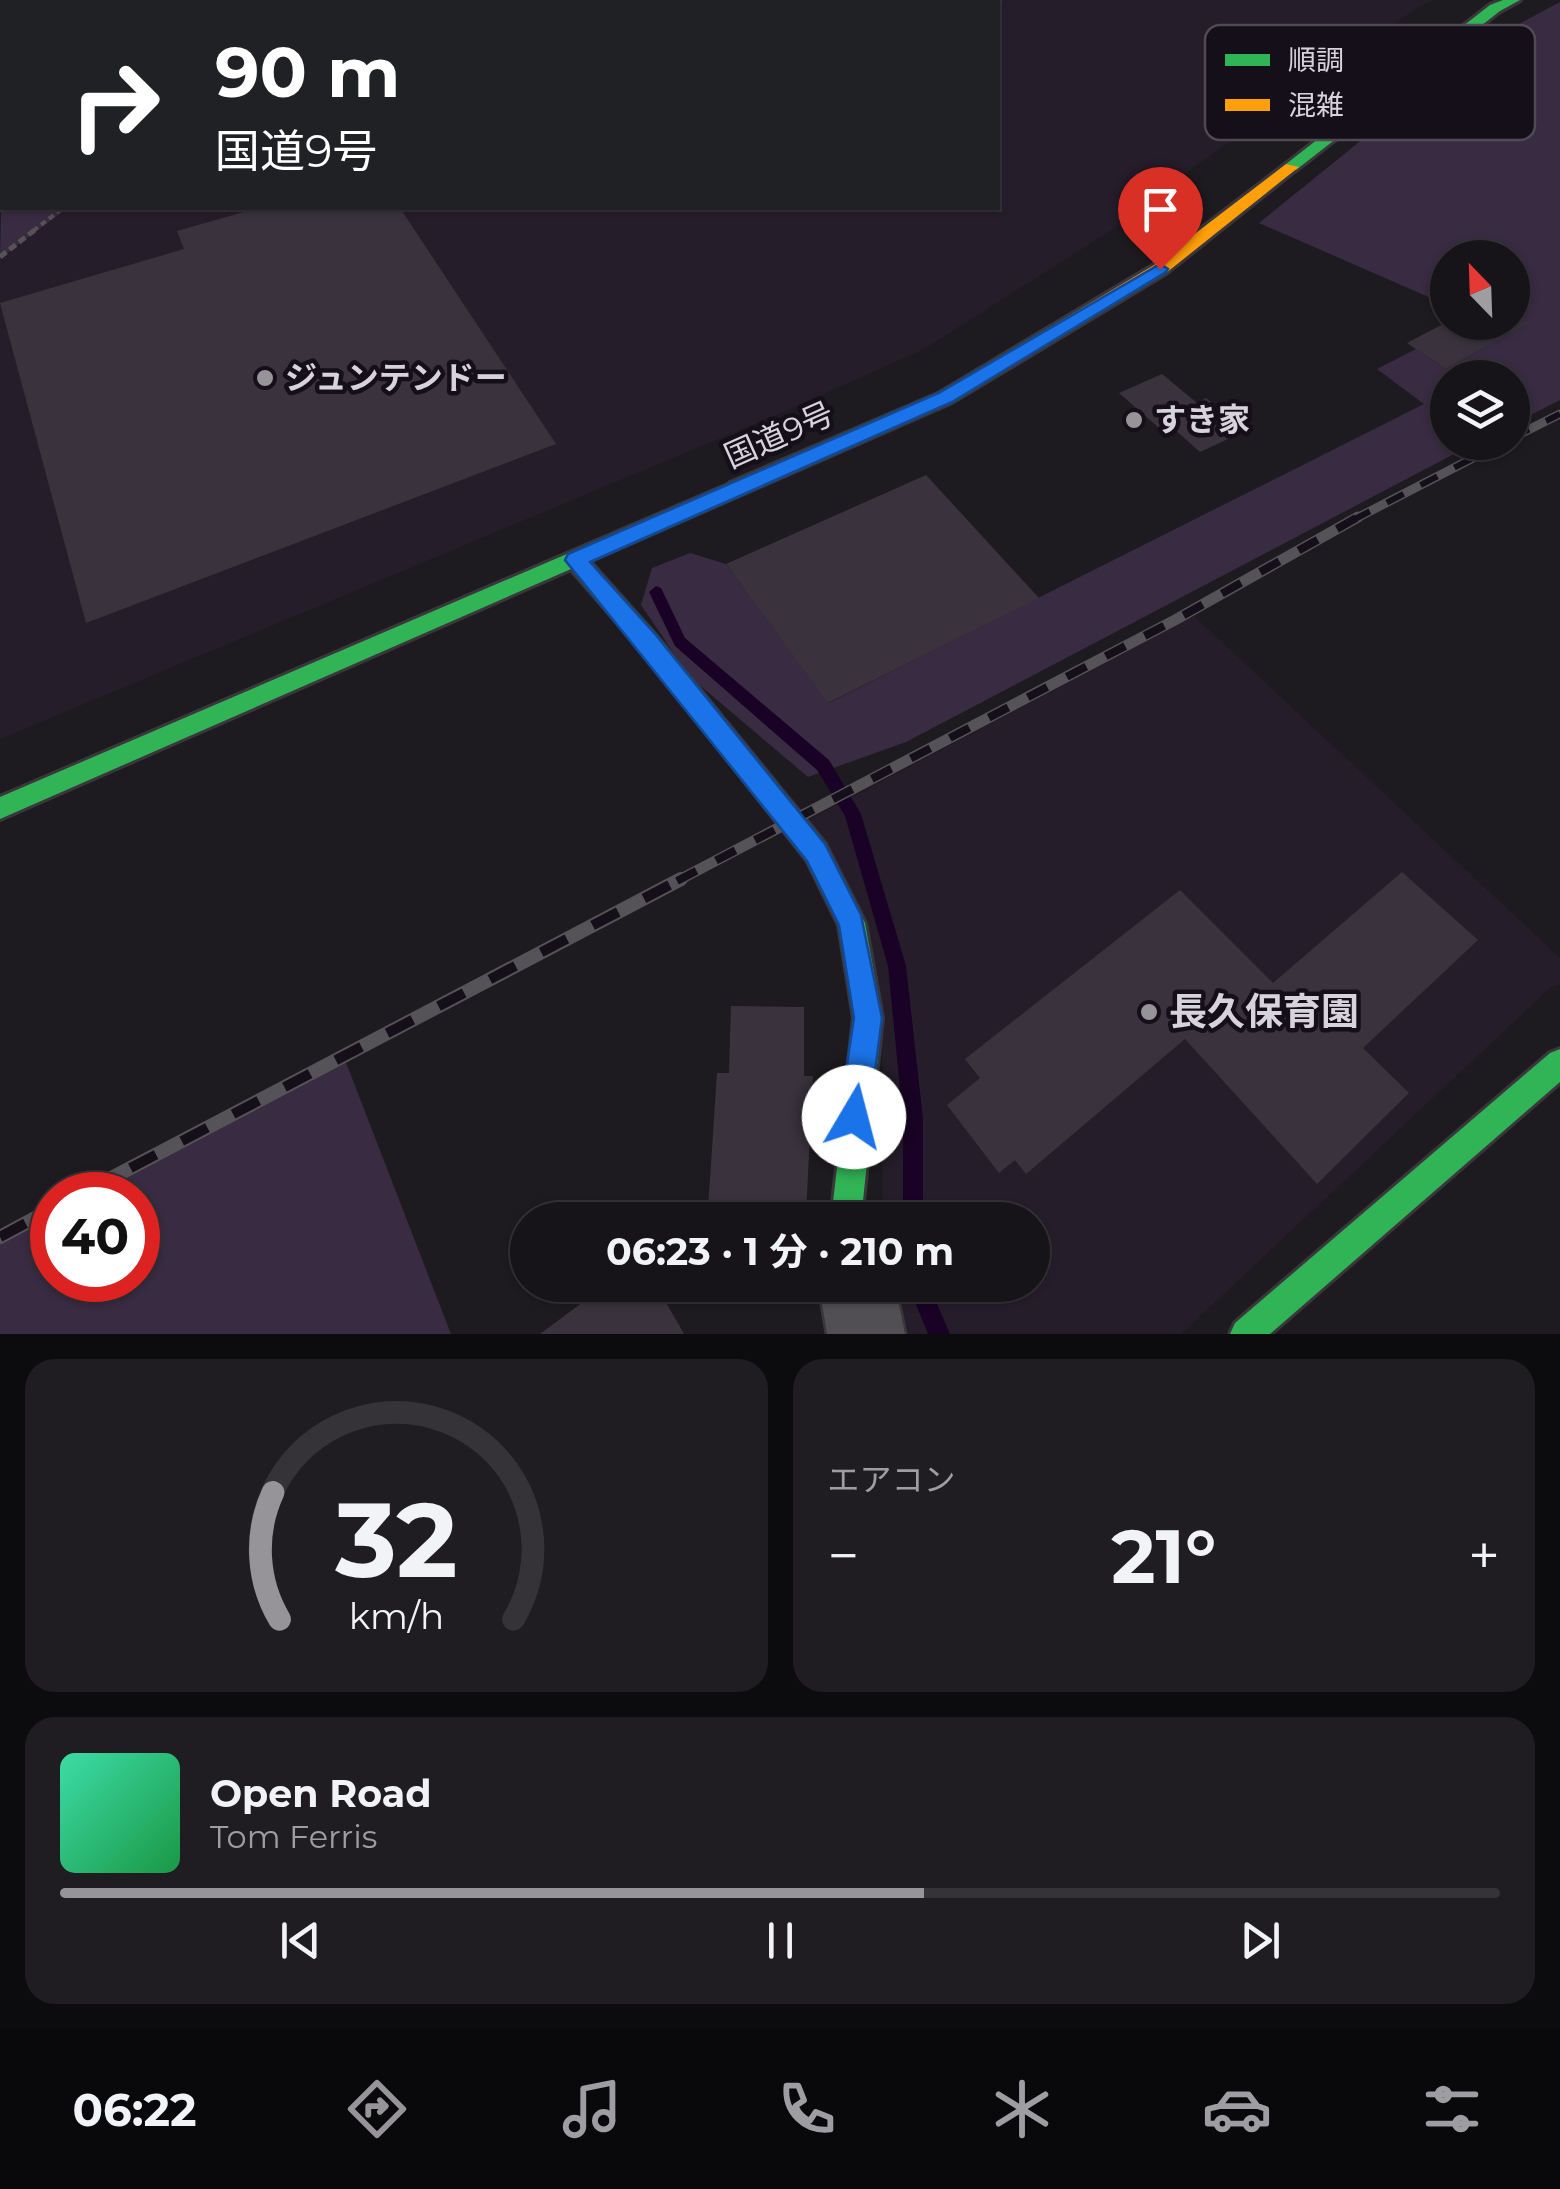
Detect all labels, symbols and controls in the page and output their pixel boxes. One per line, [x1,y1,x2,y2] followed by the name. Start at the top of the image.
[1205,25,1535,140] legend
[215,29,400,115] text: 90 m
[50,40,180,170] icon: right
[1288,43,1344,77] text: 順調
[1288,88,1344,122] text: 混雑
[215,123,377,178] text: 国道9号
[1118,167,1203,270] pin
[1133,182,1188,237] icon: arrive
[1430,240,1530,340] north arrow
[1430,240,1530,460] map controls
[285,358,507,397] place label: ジュンテンドー
[1430,360,1530,460] button: layers
[254,367,276,389] marker: ジュンテンドー
[718,393,839,476] street label: 国道9号
[1154,400,1250,439] place label: すき家
[1123,409,1145,431] marker: すき家
[1169,988,1359,1035] place label: 長久保育園
[1138,1001,1160,1023] marker: 長久保育園
[802,1065,906,1169] position arrow
[30,1172,160,1302] speed limit sign: 40
[606,1228,954,1275] text: 06:23 · 1 分 · 210 m
[828,1460,956,1499] text: エアコン
[334,1476,457,1603] text: 32
[1111,1510,1216,1602] text: 21°
[828,1522,859,1589] text: −
[1468,1522,1500,1589] text: +
[349,1594,444,1638] text: km/h
[210,1770,432,1817] text: Open Road
[210,1817,377,1856] text: Tom Ferris
[273,1913,328,1968] icon: previous
[753,1913,808,1968] icon: pause
[1233,1913,1288,1968] icon: next
[342,2074,412,2144] icon: directions
[557,2074,627,2144] icon: music
[772,2074,842,2144] icon: phone
[987,2074,1057,2144] icon: climate
[1202,2074,1272,2144] icon: car
[1417,2074,1487,2144] icon: filters
[73,2082,197,2137] text: 06:22

